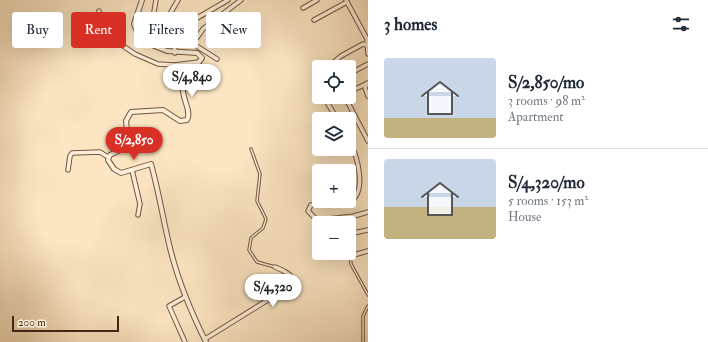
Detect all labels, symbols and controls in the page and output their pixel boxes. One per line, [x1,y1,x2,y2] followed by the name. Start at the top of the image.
[12,12,63,48] chip: Buy
[71,12,126,48] chip: Rent
[134,12,198,48] chip: Filters
[206,12,261,48] chip: New
[670,13,692,35] icon: filters
[384,14,437,35] text: 3 homes
[312,60,356,260] map controls
[312,60,356,104] button: locate
[155,64,229,98] pin: S/4,840
[172,69,212,85] text: S/4,840
[508,72,584,93] text: S/2,850/mo
[416,74,464,122] icon: home
[508,93,585,109] text: 3 rooms · 98 m²
[508,109,564,125] text: Apartment
[312,112,356,156] button: layers
[97,127,171,161] pin: S/2,850
[115,132,153,148] text: S/2,850
[312,164,356,208] button: +
[508,172,585,193] text: S/4,320/mo
[416,175,464,223] icon: home
[508,193,588,209] text: 5 rooms · 153 m²
[508,209,541,225] text: House
[312,216,356,260] button: −
[236,274,310,308] pin: S/4,320
[254,279,292,295] text: S/4,320
[12,314,119,333] scale bar
[18,316,46,329] text: 200 m

